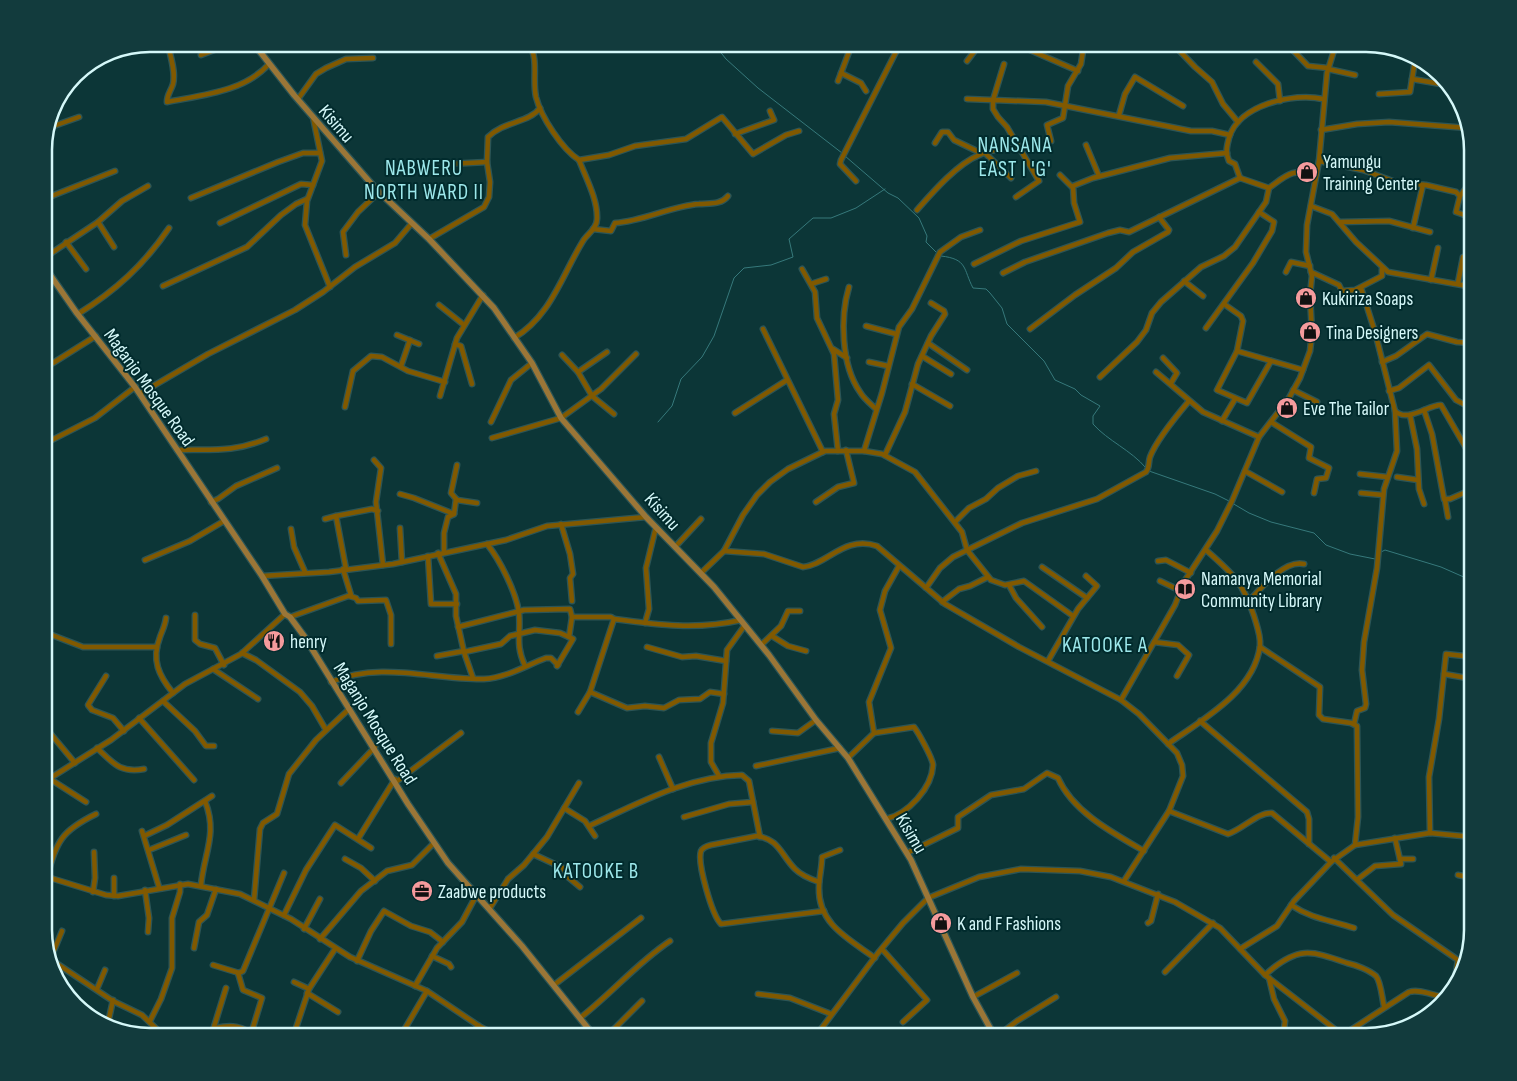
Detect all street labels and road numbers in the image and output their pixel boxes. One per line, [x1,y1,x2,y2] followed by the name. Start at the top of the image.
[313,100,359,148] street label: Kisimu
[98,325,199,451] street label: Maganjo Mosque Road
[639,488,685,536] street label: Kisimu
[328,658,422,789] street label: Maganjo Mosque Road
[890,810,931,858] street label: Kisimu

